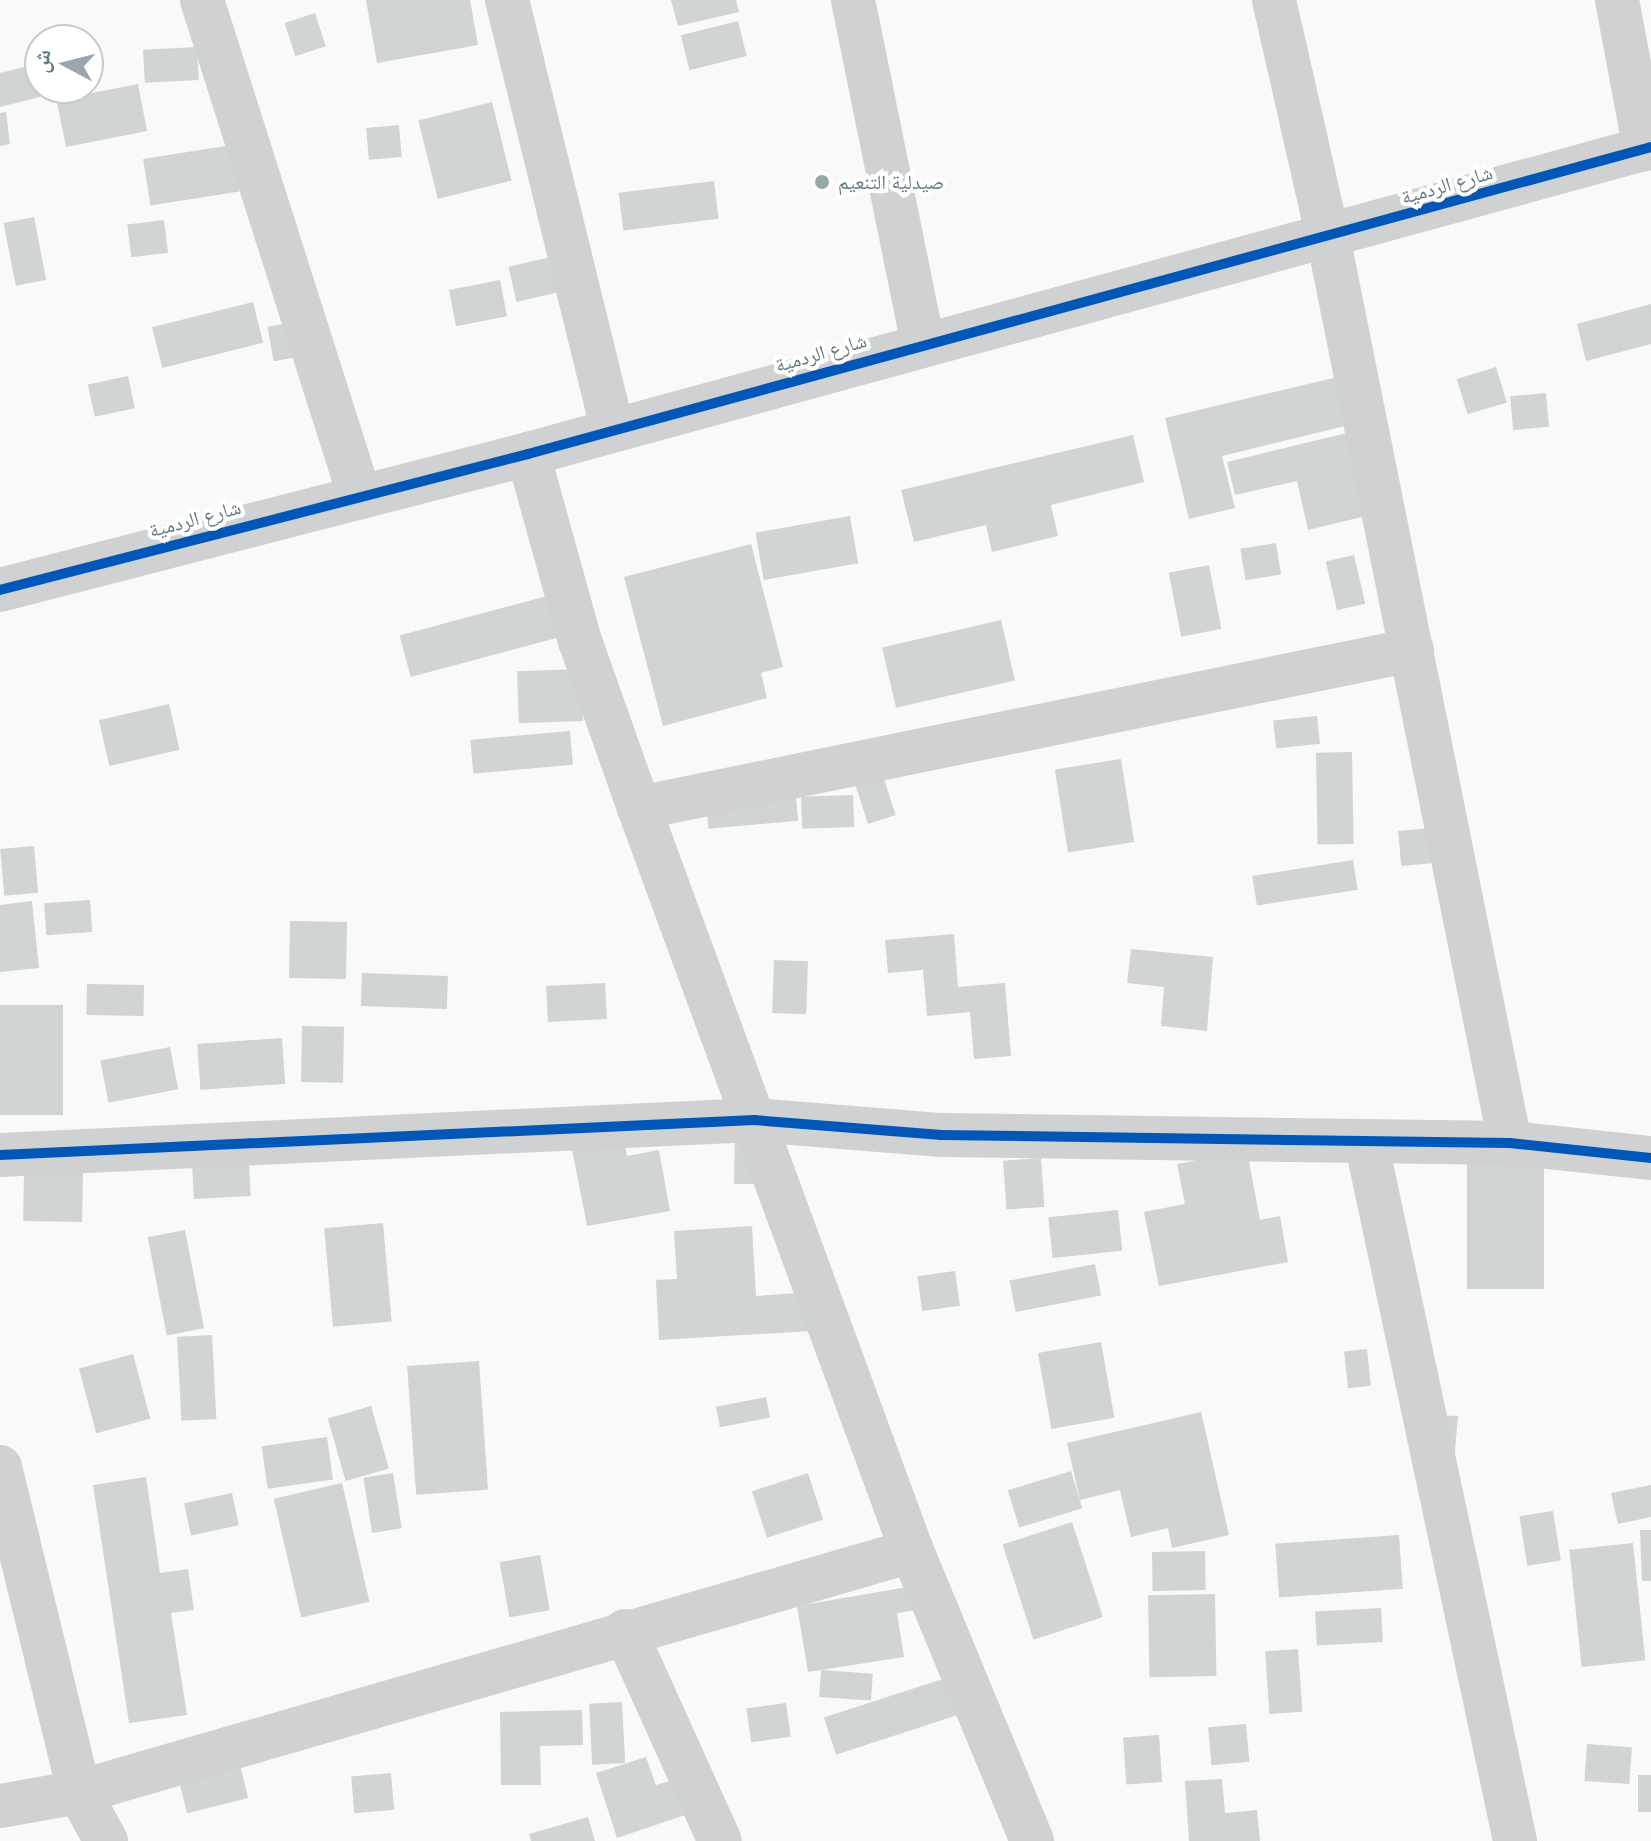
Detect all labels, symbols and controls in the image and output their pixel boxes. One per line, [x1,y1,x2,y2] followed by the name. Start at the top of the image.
[24,24,104,104] north arrow
[25,48,58,75] text: ش
[1398,160,1496,210] street label: شارع الردمية
[838,170,944,194] place label: صيدلية التنعيم
[813,173,831,191] marker: صيدلية التنعيم
[772,328,870,378] street label: شارع الردمية
[146,495,244,543] street label: شارع الردمية

